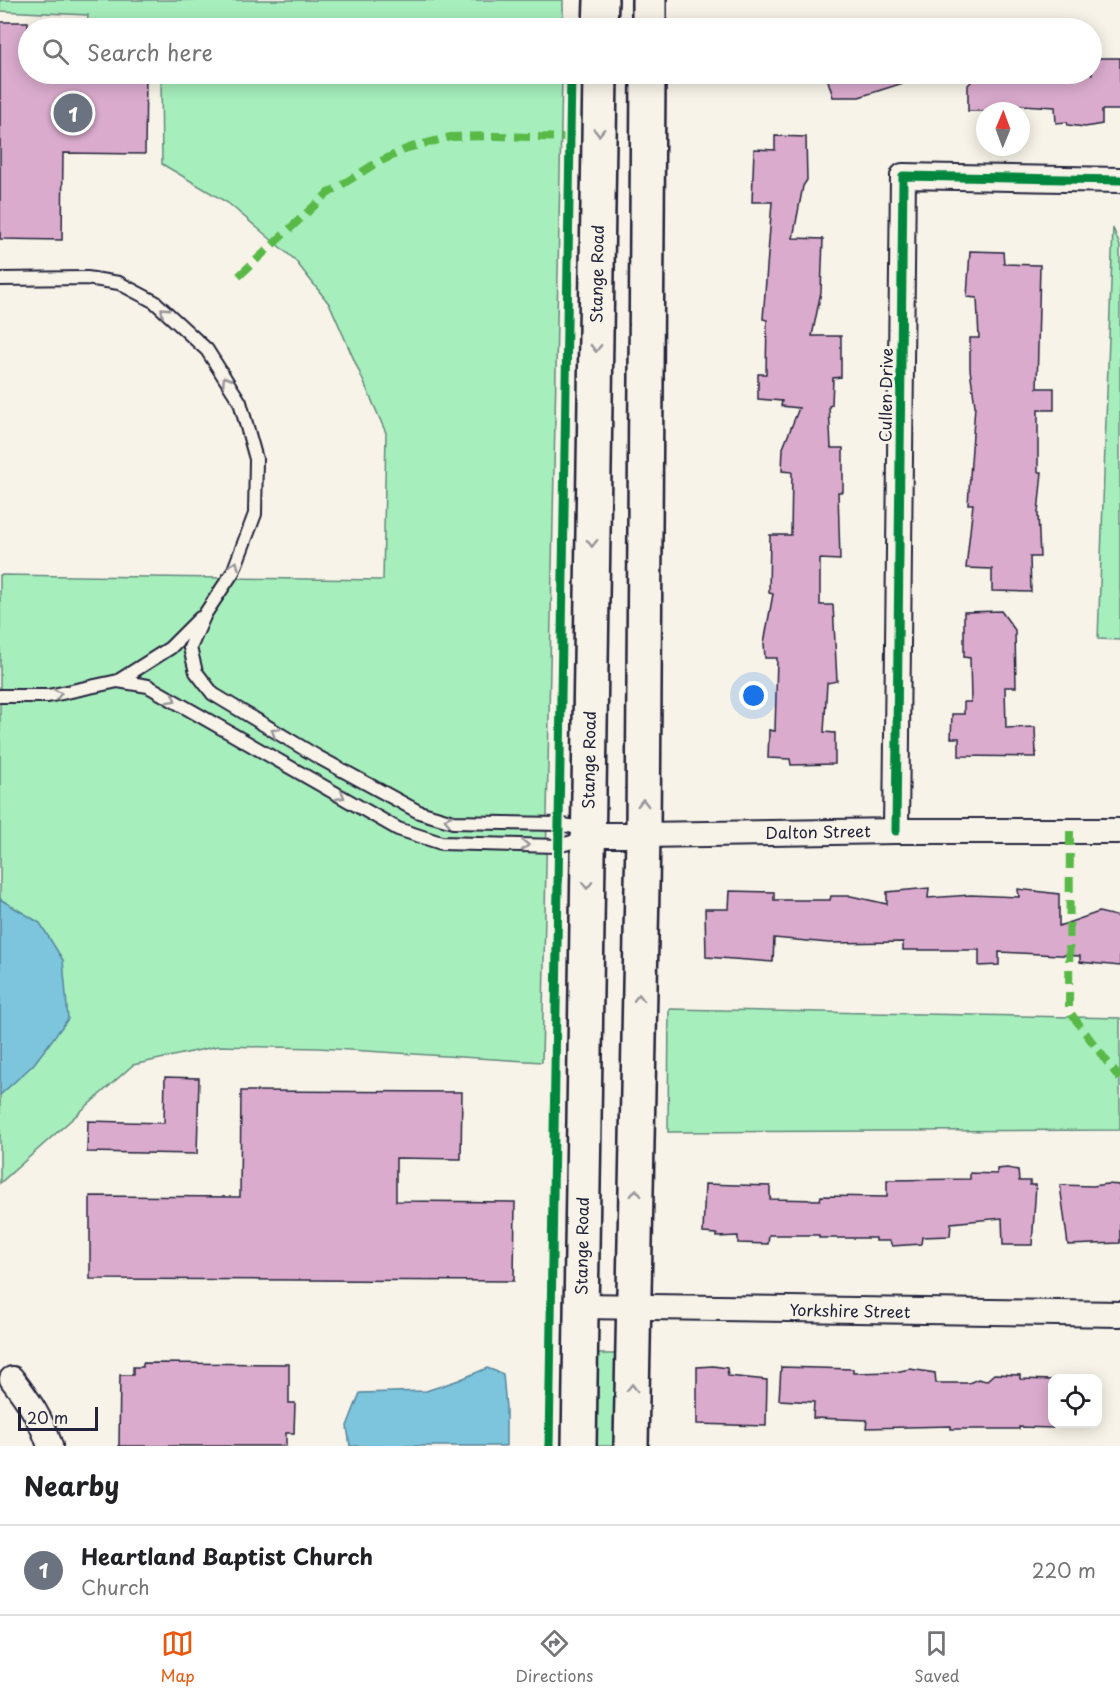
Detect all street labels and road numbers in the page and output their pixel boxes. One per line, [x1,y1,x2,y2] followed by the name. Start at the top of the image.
[583,225,609,323] street label: Stange Road
[872,348,898,442] street label: Cullen Drive
[575,711,601,809] street label: Stange Road
[765,818,871,844] street label: Dalton Street
[568,1197,594,1295] street label: Stange Road
[789,1297,911,1323] street label: Yorkshire Street

